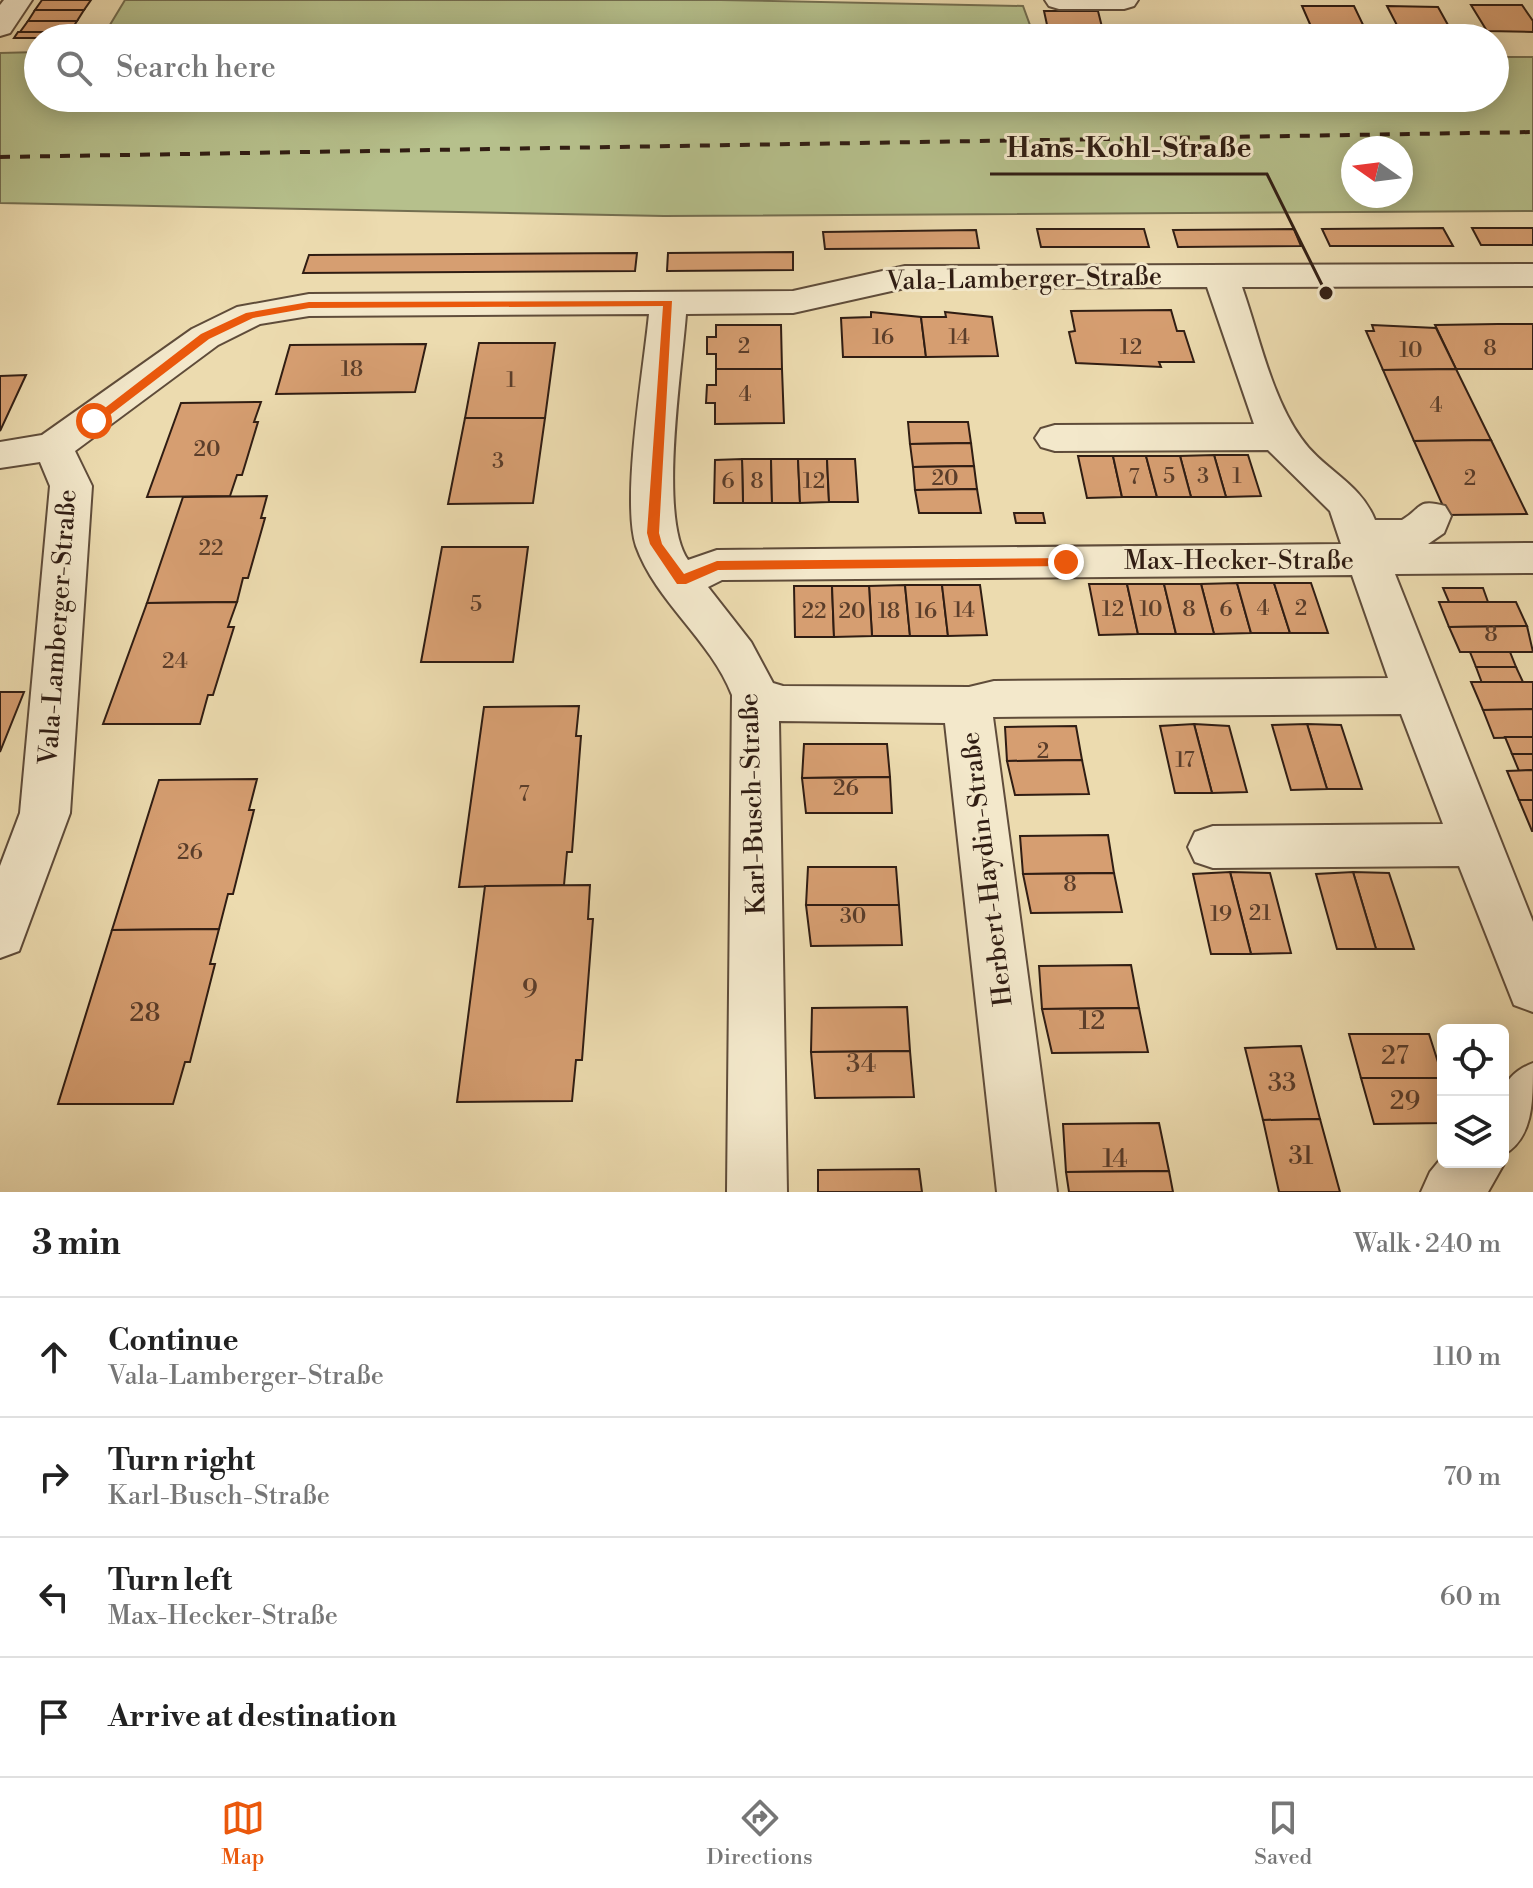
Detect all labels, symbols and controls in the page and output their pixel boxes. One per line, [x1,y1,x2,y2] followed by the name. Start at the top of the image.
[24,24,1509,112] search box
[52,46,96,90] icon: search
[116,49,276,87] text: Search here
[990,122,1267,174] callout: Hans-Kohl-Straße
[1007,131,1251,166] text: Hans-Kohl-Straße
[1341,136,1413,208] north arrow
[885,261,1162,297] street label: Vala-Lamberger-Straße
[872,324,894,351] house number: 16
[948,324,970,351] house number: 14
[738,333,750,360] house number: 2
[1120,334,1142,361] house number: 12
[1483,335,1497,362] house number: 8
[1399,337,1423,364] house number: 10
[341,356,363,383] house number: 18
[506,367,516,394] house number: 1
[738,381,752,408] house number: 4
[1429,392,1443,419] house number: 4
[76,403,112,439] route start
[193,436,221,463] house number: 20
[492,448,504,475] house number: 3
[1163,463,1175,490] house number: 5
[1197,463,1209,490] house number: 3
[1232,463,1242,490] house number: 1
[1128,464,1140,491] house number: 7
[931,465,959,492] house number: 20
[1464,465,1476,492] house number: 2
[721,468,735,495] house number: 6
[750,468,764,495] house number: 8
[803,468,825,495] house number: 12
[32,488,84,767] street label: Vala-Lamberger-Straße
[198,535,224,562] house number: 22
[1048,544,1084,580] route end
[1124,545,1354,577] street label: Max-Hecker-Straße
[470,591,482,618] house number: 5
[1256,595,1270,622] house number: 4
[1295,595,1307,622] house number: 2
[1102,596,1124,623] house number: 12
[1139,596,1163,623] house number: 10
[1182,596,1196,623] house number: 8
[1219,596,1233,623] house number: 6
[953,597,975,624] house number: 14
[801,598,827,625] house number: 22
[838,598,866,625] house number: 20
[878,598,900,625] house number: 18
[915,598,937,625] house number: 16
[1484,621,1498,648] house number: 8
[162,648,188,675] house number: 24
[733,693,773,915] street label: Karl-Busch-Straße
[954,730,1020,1008] street label: Herbert-Haydin-Straße
[1037,738,1049,765] house number: 2
[1175,747,1195,774] house number: 17
[833,775,859,802] house number: 26
[518,781,530,808] house number: 7
[177,839,203,866] house number: 26
[1063,871,1077,898] house number: 8
[1249,900,1272,927] house number: 21
[1210,901,1232,928] house number: 19
[840,903,866,930] house number: 30
[522,973,538,1005] house number: 9
[130,997,160,1029] house number: 28
[1079,1005,1105,1037] house number: 12
[1437,1024,1509,1168] map controls
[1437,1024,1509,1096] button: locate
[1381,1040,1409,1072] house number: 27
[846,1048,876,1080] house number: 34
[1268,1067,1296,1099] house number: 33
[1390,1085,1420,1117] house number: 29
[1437,1096,1509,1168] button: layers
[1289,1140,1313,1172] house number: 31
[1102,1143,1128,1175] house number: 14
[32,1223,121,1265] text: 3 min
[1354,1228,1501,1260] text: Walk · 240 m
[108,1322,239,1360] text: Continue
[32,1335,76,1379] icon: ahead
[1433,1341,1501,1373] text: 110 m
[108,1360,384,1392] text: Vala-Lamberger-Straße
[108,1442,255,1480] text: Turn right
[32,1455,76,1499] icon: right
[1443,1461,1501,1493] text: 70 m
[108,1480,330,1512] text: Karl-Busch-Straße
[108,1562,232,1600] text: Turn left
[32,1575,76,1619] icon: left
[1440,1581,1501,1613] text: 60 m
[108,1600,338,1632] text: Max-Hecker-Straße
[32,1695,76,1739] icon: arrive
[108,1698,397,1736] text: Arrive at destination
[221,1796,265,1871] tab: Map
[707,1796,813,1871] tab: Directions
[1254,1796,1312,1871] tab: Saved

